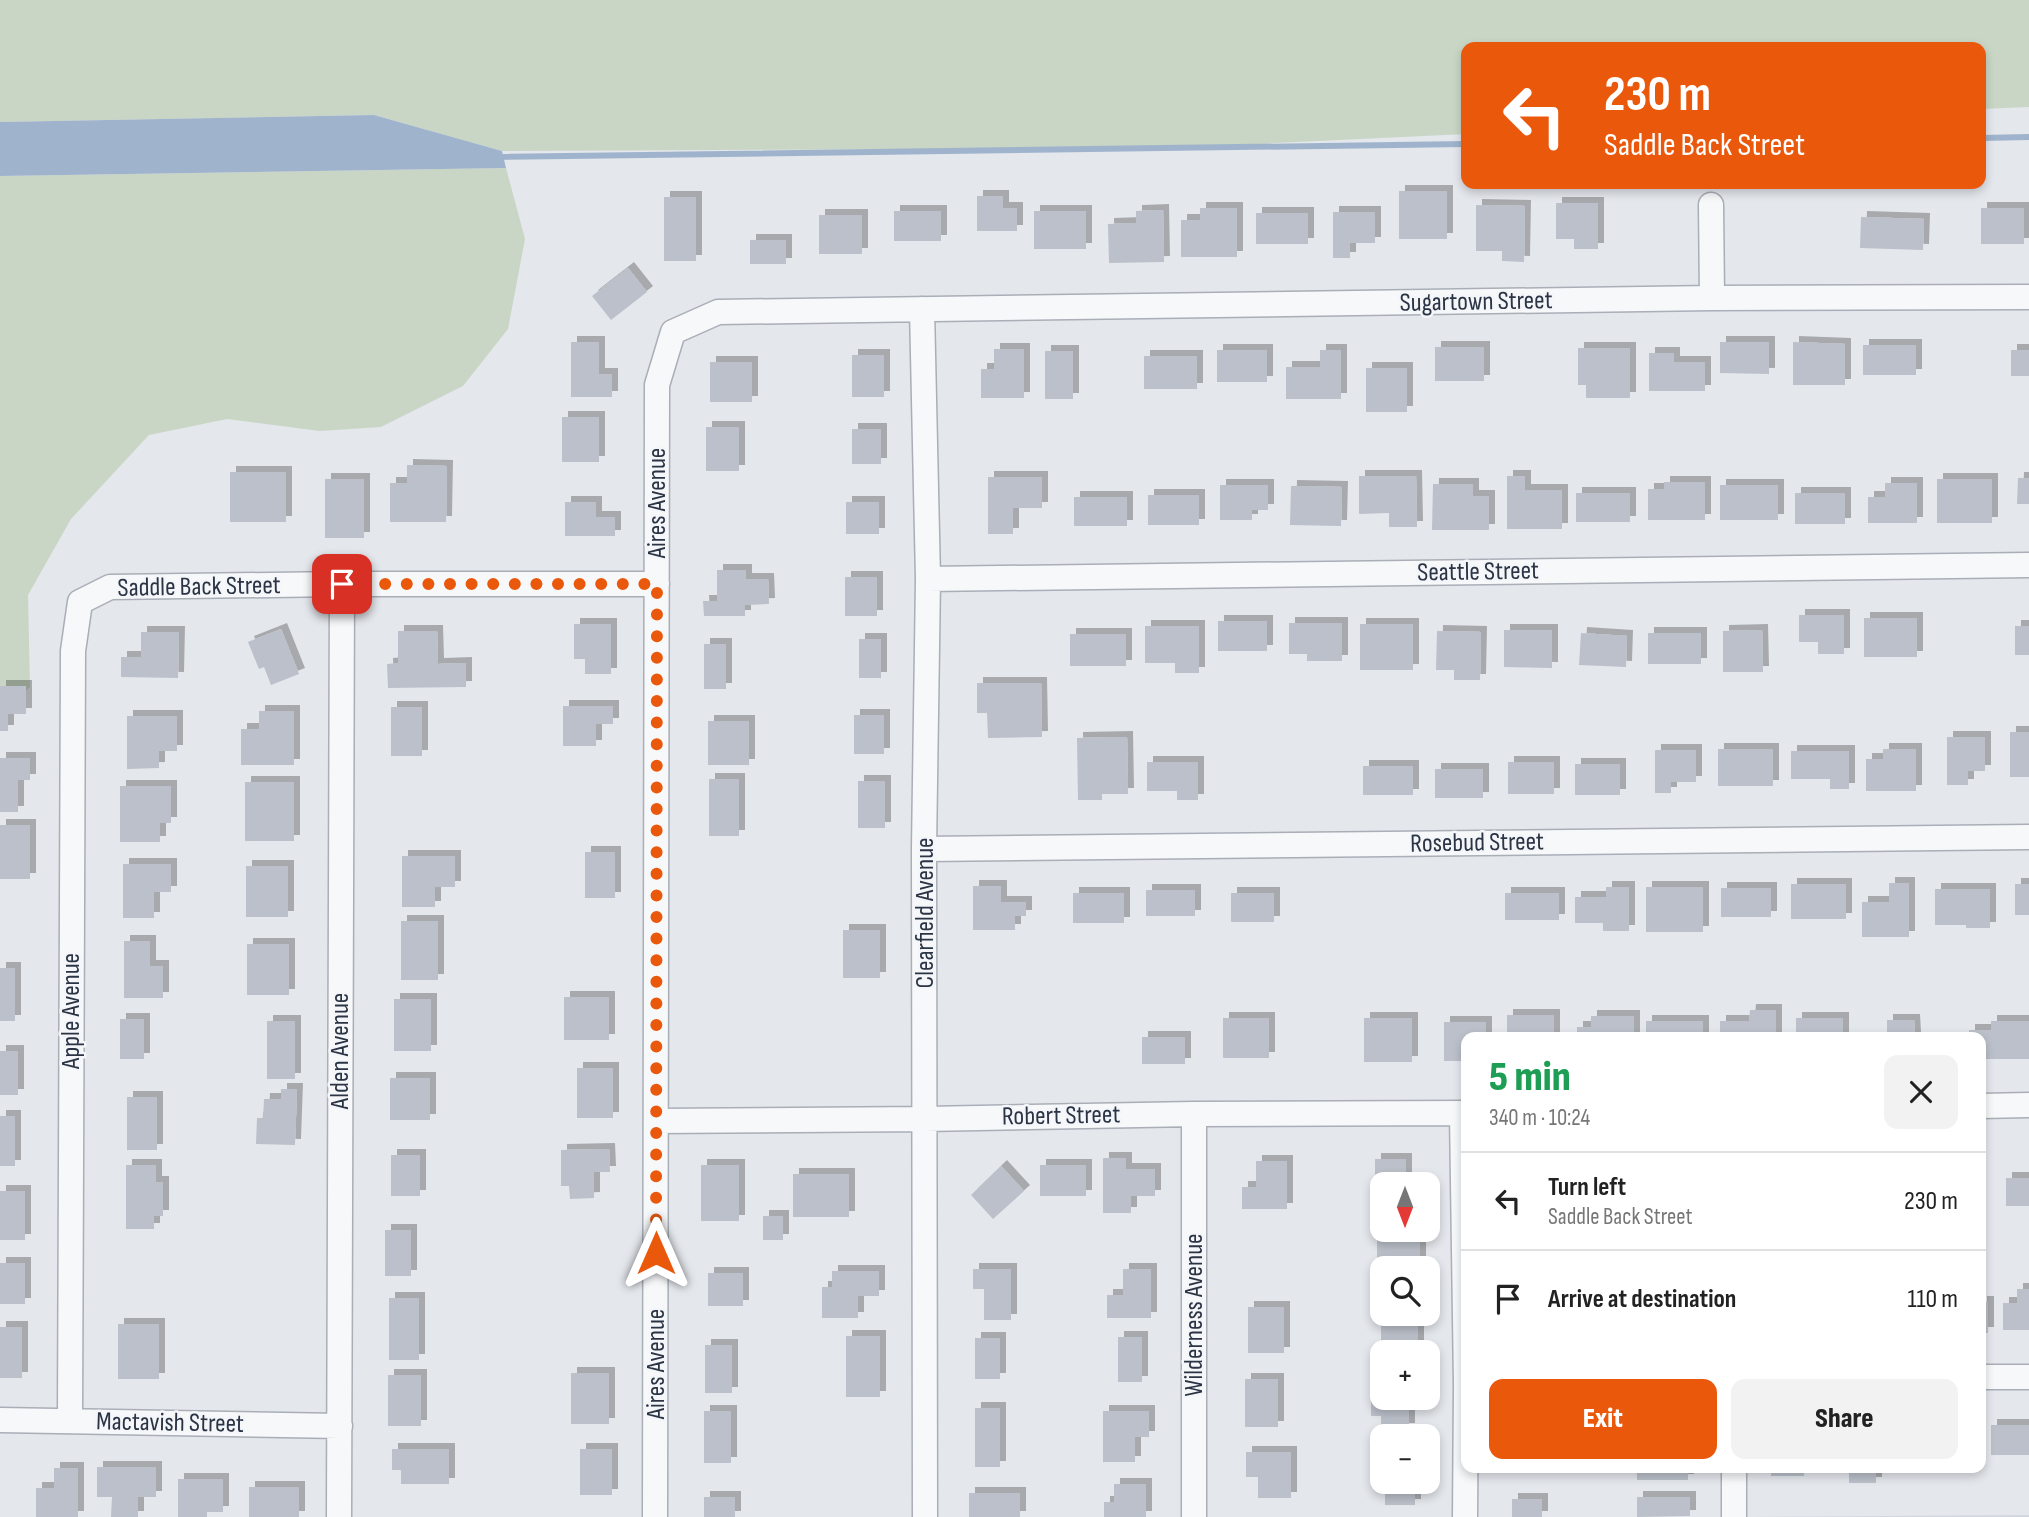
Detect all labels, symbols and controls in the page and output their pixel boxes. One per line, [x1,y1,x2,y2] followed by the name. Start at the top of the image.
[1604,66,1711,125] text: 230 m
[1489,70,1580,161] icon: left
[1604,126,1805,165] text: Saddle Back Street
[1399,285,1553,319] street label: Sugartown Street
[642,448,673,559] street label: Aires Avenue
[312,554,372,614] pin
[1417,555,1539,589] street label: Seattle Street
[323,565,361,603] icon: arrive
[117,570,281,604] street label: Saddle Back Street
[1410,826,1544,860] street label: Rosebud Street
[910,838,941,988] street label: Clearfield Avenue
[56,953,87,1070] street label: Apple Avenue
[325,993,356,1110] street label: Alden Avenue
[1489,1052,1571,1103] text: 5 min
[1884,1055,1958,1129] button: close
[1002,1099,1121,1133] street label: Robert Street
[1489,1104,1590,1132] text: 340 m · 10:24
[1370,1172,1440,1242] north arrow
[1370,1172,1440,1494] map controls
[1548,1172,1626,1203] text: Turn left
[1489,1182,1527,1220] icon: left
[1904,1186,1958,1217] text: 230 m
[1548,1203,1692,1231] text: Saddle Back Street
[619,1216,693,1290] position arrow
[1179,1233,1210,1397] street label: Wilderness Avenue
[1370,1256,1440,1326] button: search
[1489,1280,1527,1318] icon: arrive
[1548,1284,1736,1315] text: Arrive at destination
[1907,1284,1958,1315] text: 110 m
[641,1309,672,1420] street label: Aires Avenue
[1370,1340,1440,1410] button: +
[1489,1379,1717,1459] button: Exit
[1731,1379,1958,1459] button: Share
[96,1406,244,1440] street label: Mactavish Street
[1370,1424,1440,1494] button: −

